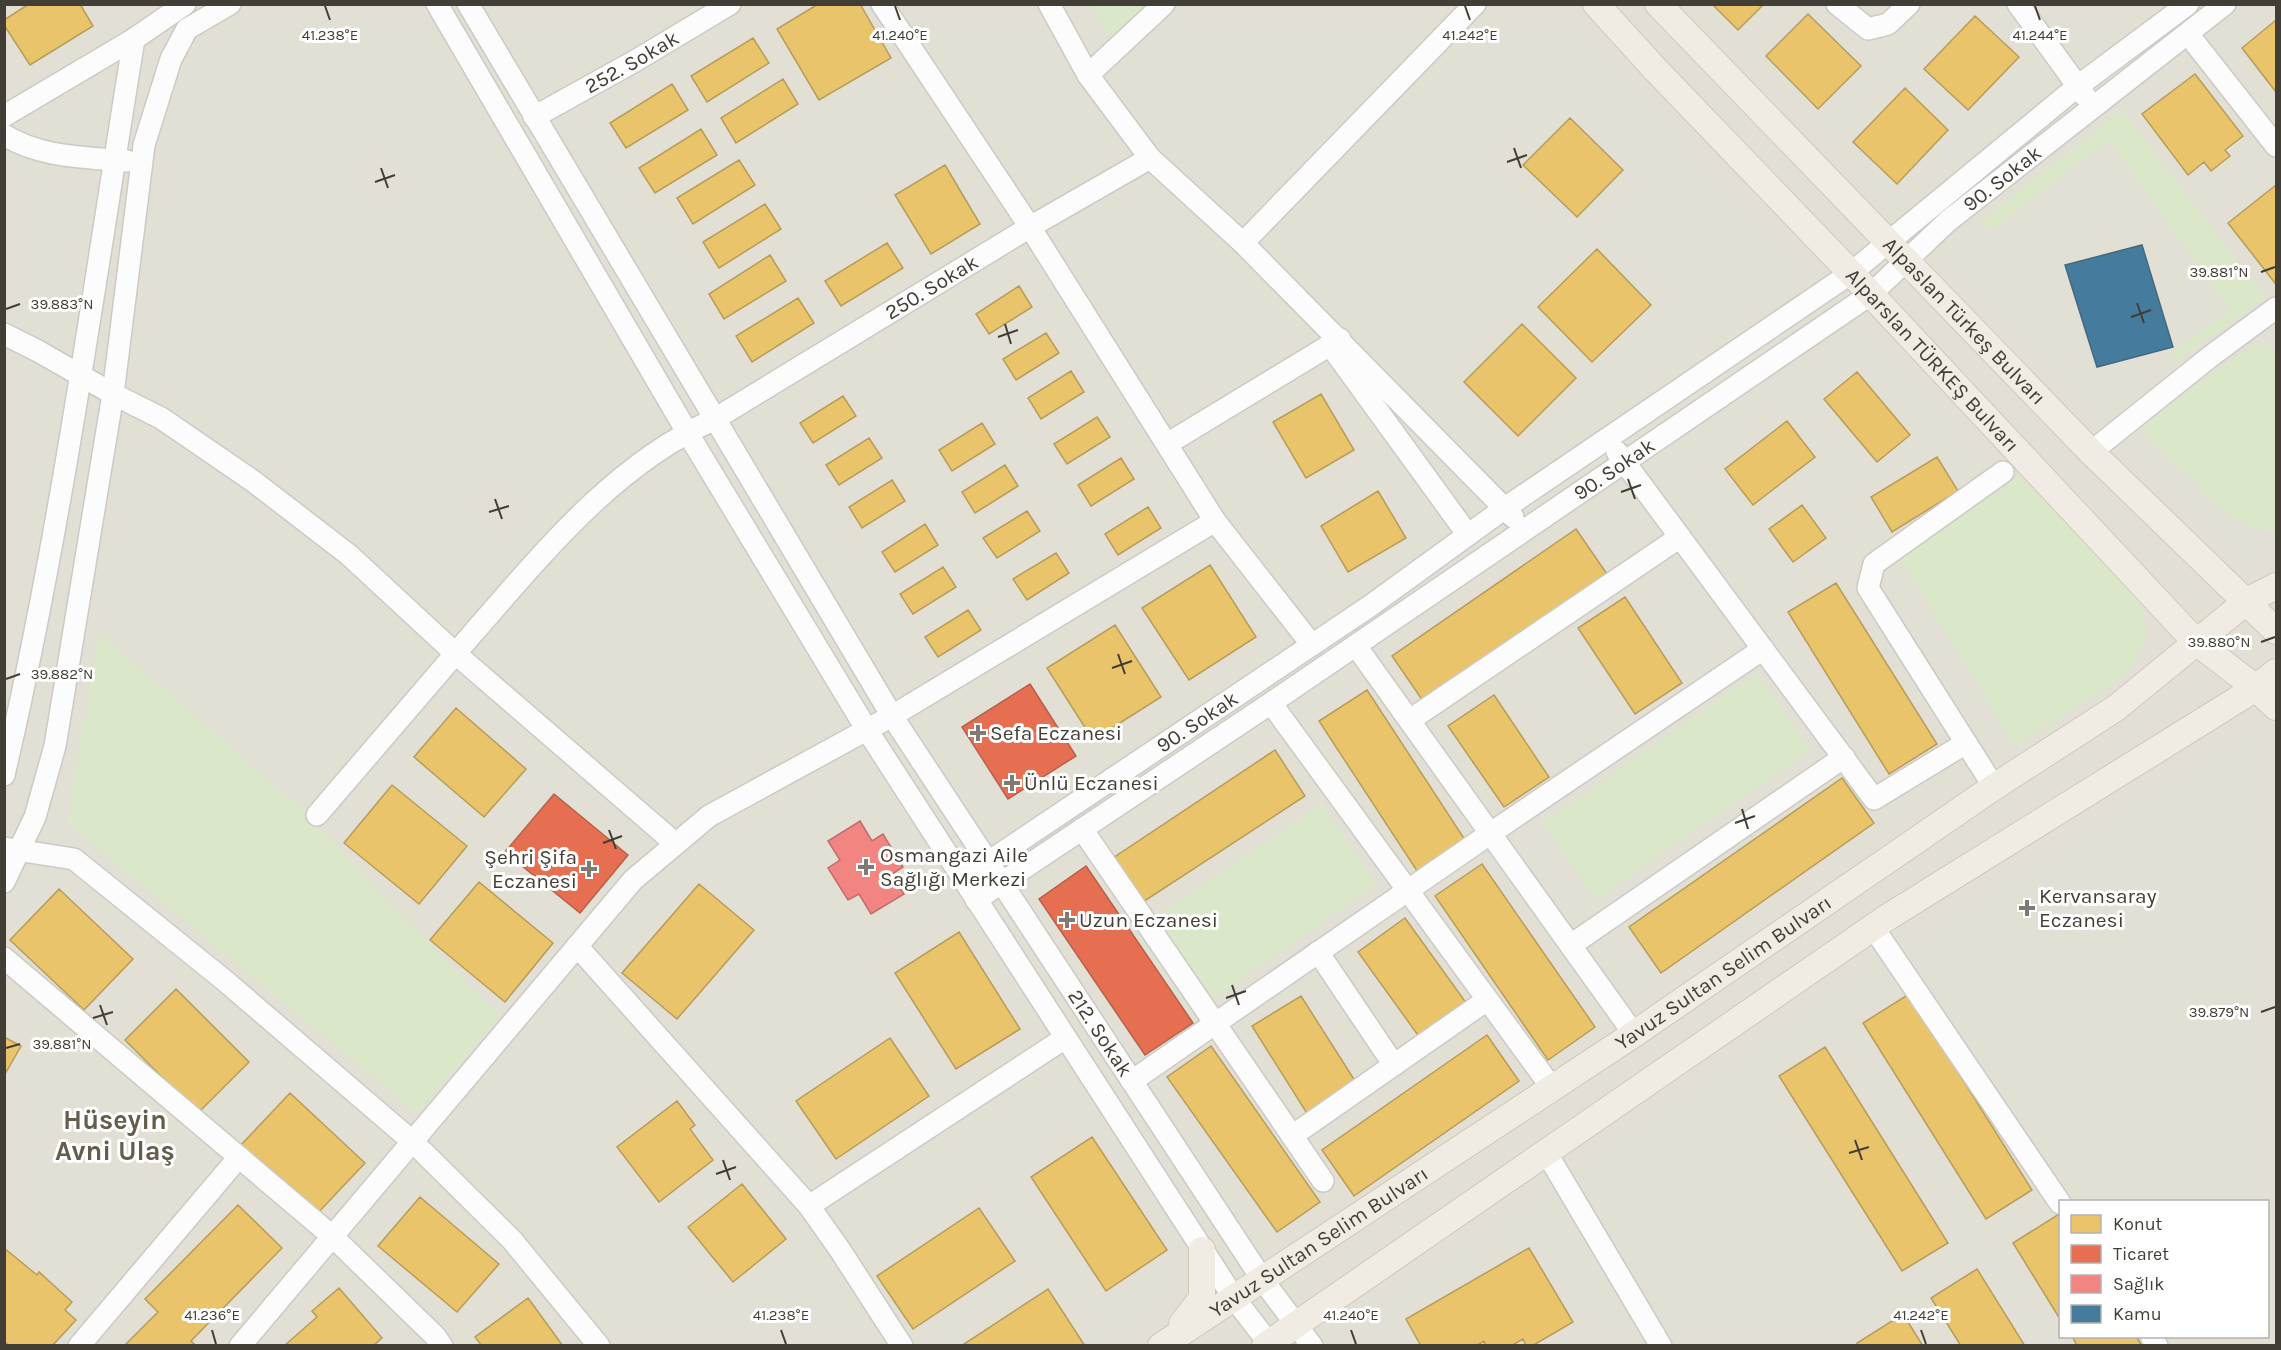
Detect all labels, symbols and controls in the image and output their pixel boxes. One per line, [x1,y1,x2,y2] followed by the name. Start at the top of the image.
[302,26,358,44] text: 41.238°E
[580,26,683,98] street label: 252. Sokak
[872,26,928,44] text: 41.240°E
[1442,26,1498,44] text: 41.242°E
[2013,26,2068,44] text: 41.244°E
[1958,140,2046,217] street label: 90. Sokak
[1878,232,2051,410] street label: Alpaslan Türkeş Bulvarı
[881,249,983,324] street label: 250. Sokak
[1841,263,2024,457] street label: Alparslan TÜRKEŞ Bulvarı
[2190,263,2249,281] text: 39.881°N
[31,295,93,313] text: 39.883°N
[1569,433,1659,505] street label: 90. Sokak
[2188,633,2250,651] text: 39.880°N
[31,665,93,683] text: 39.882°N
[1152,686,1243,758] street label: 90. Sokak
[990,721,1122,745] place label: Sefa Eczanesi
[971,726,985,740] marker: Sefa Eczanesi
[1024,771,1159,795] place label: Ünlü Eczanesi
[1005,776,1019,790] marker: Ünlü Eczanesi
[880,843,1028,891] place label: Osmangazi Aile Sağlığı Merkezi
[484,845,577,893] place label: Şehri Şifa Eczanesi
[857,858,875,876] marker: Osmangazi Aile Sağlığı Merkezi
[582,862,596,876] marker: Şehri Şifa Eczanesi
[2039,884,2157,932] place label: Kervansaray Eczanesi
[1611,890,1836,1055] street label: Yavuz Sultan Selim Bulvarı
[2020,901,2034,915] marker: Kervansaray Eczanesi
[1079,908,1218,932] place label: Uzun Eczanesi
[1060,913,1074,927] marker: Uzun Eczanesi
[1063,985,1138,1081] street label: 212. Sokak
[2189,1003,2249,1021] text: 39.879°N
[33,1035,92,1053] text: 39.881°N
[55,1104,175,1167] district label: Hüseyin Avni Ulaş
[1205,1161,1432,1323] street label: Yavuz Sultan Selim Bulvarı
[2059,1200,2269,1338] legend
[2113,1213,2163,1235] text: Konut
[2113,1243,2169,1265] text: Ticaret
[2113,1273,2165,1295] text: Sağlık
[2113,1303,2162,1325] text: Kamu
[184,1306,240,1324] text: 41.236°E
[753,1306,809,1324] text: 41.238°E
[1323,1306,1379,1324] text: 41.240°E
[1893,1306,1949,1324] text: 41.242°E

